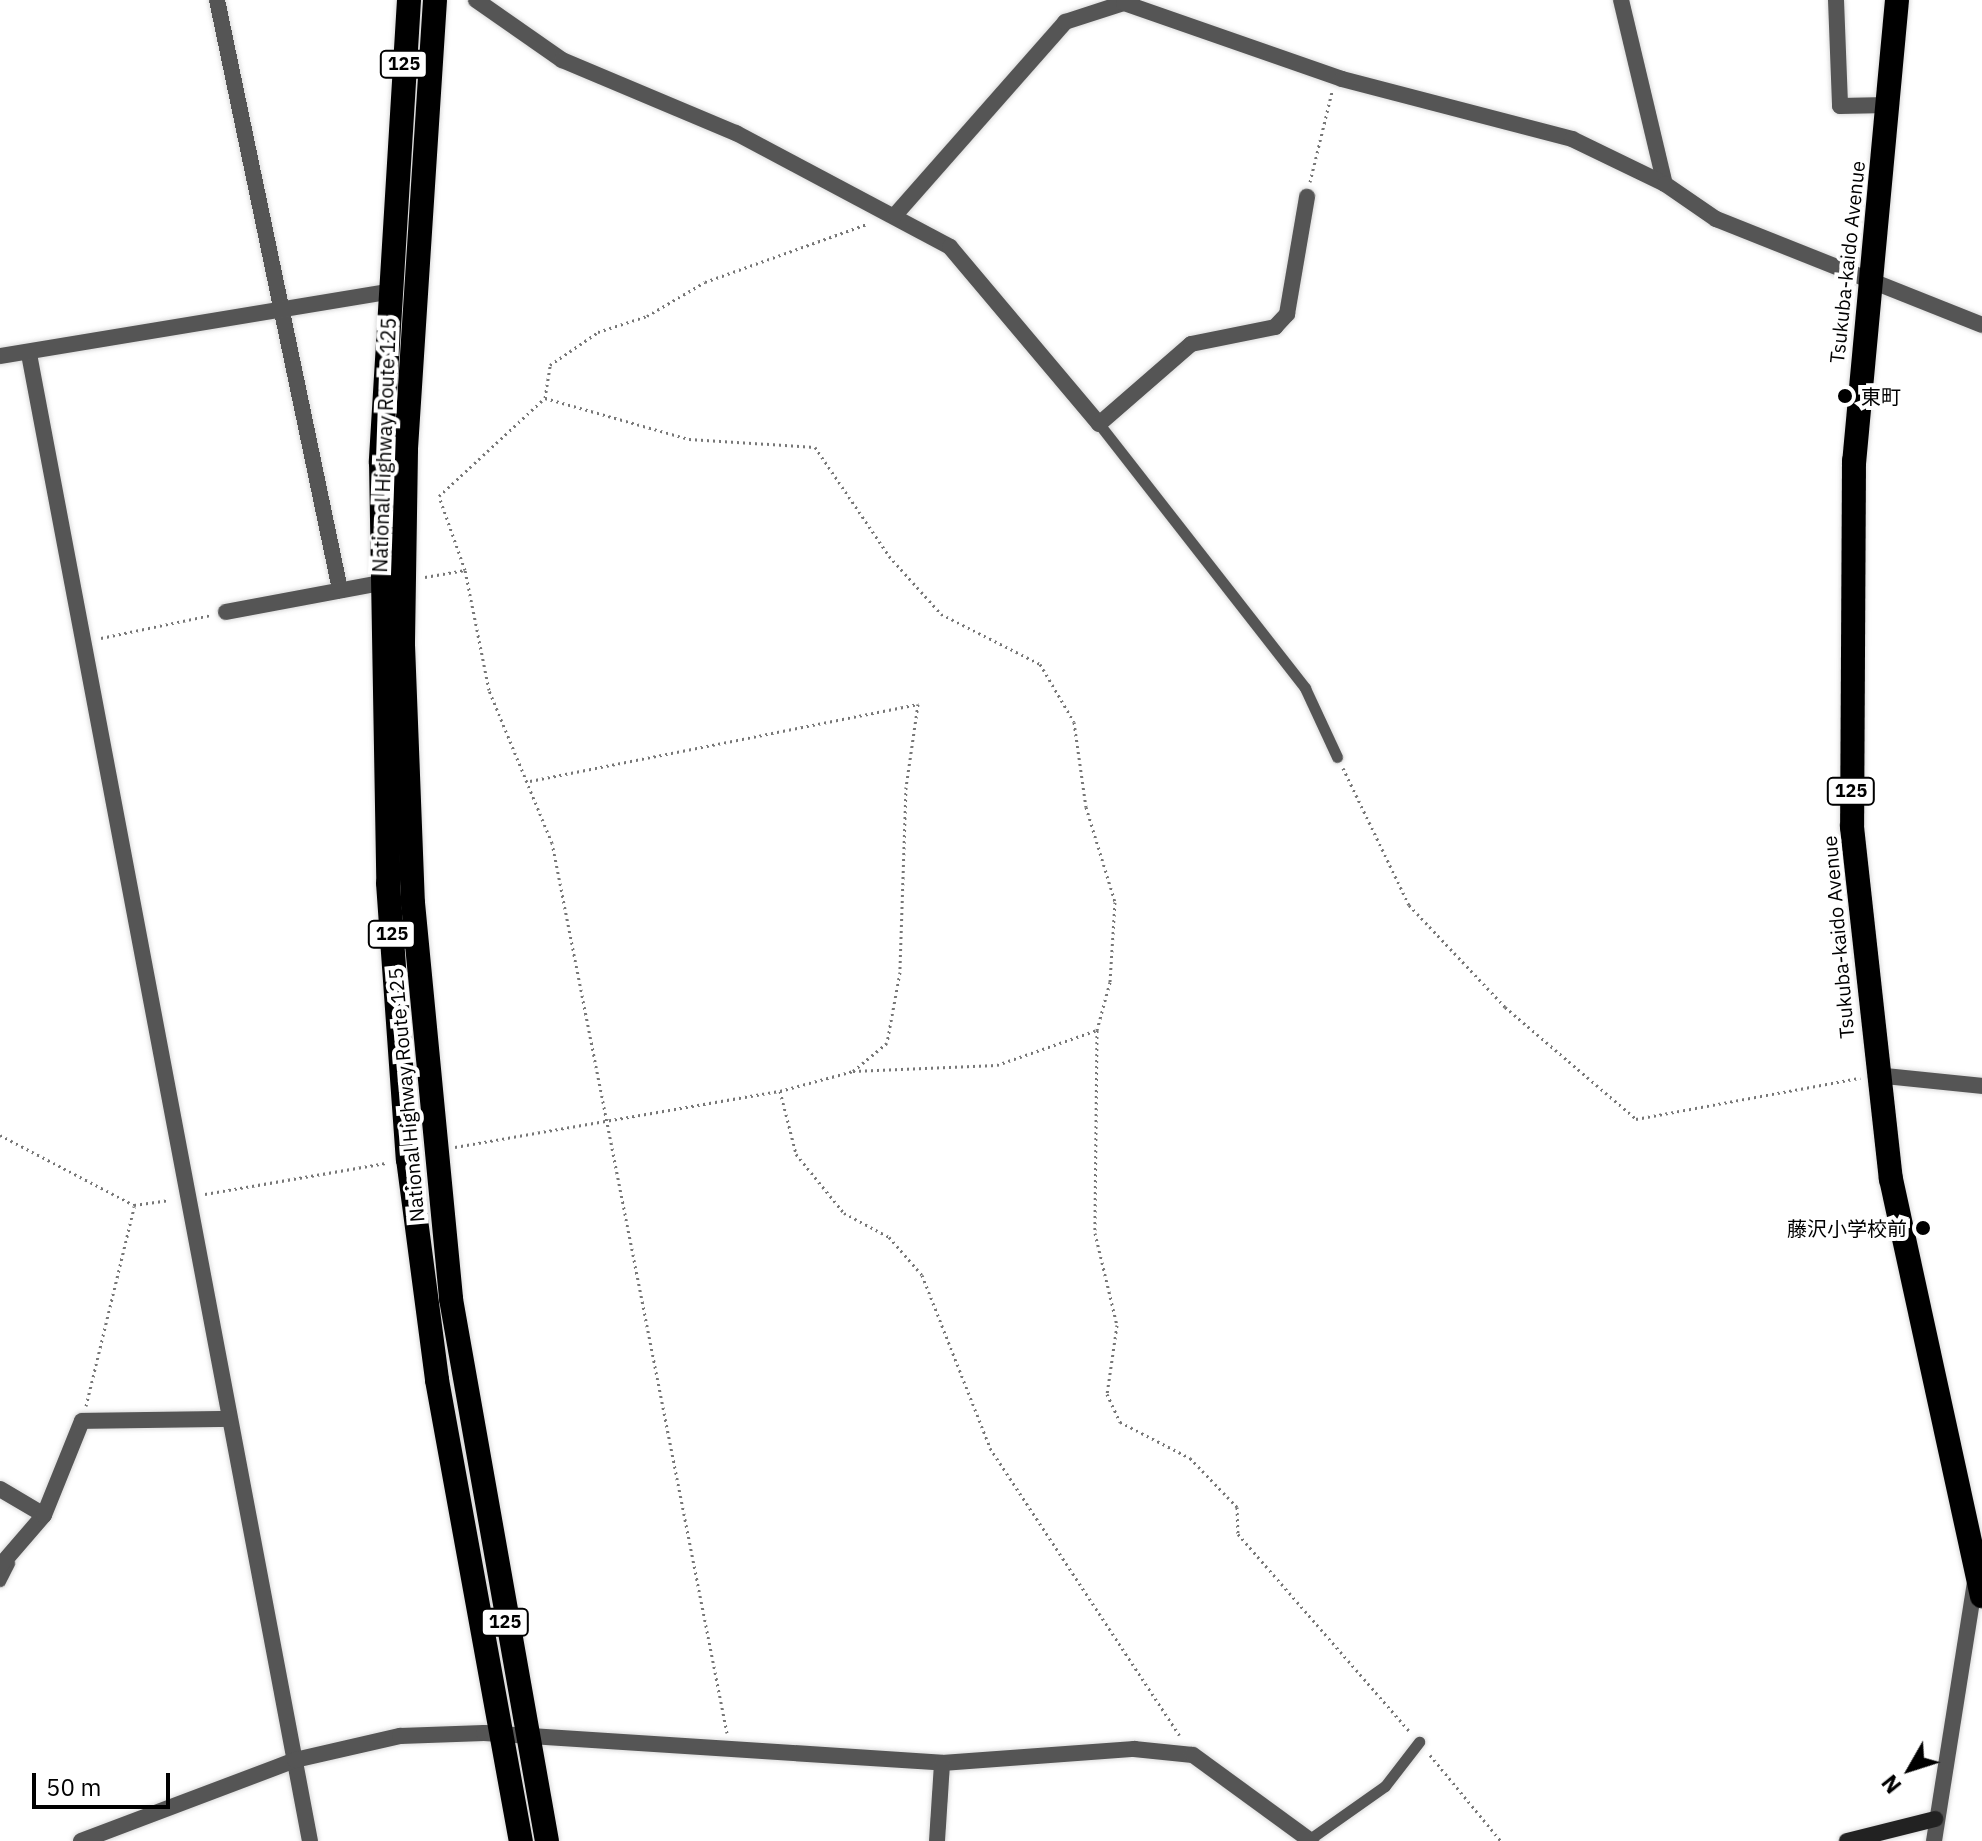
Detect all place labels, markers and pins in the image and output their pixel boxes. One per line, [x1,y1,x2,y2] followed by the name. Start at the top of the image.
[1861,384,1901,408] place label: 東町
[1836,387,1854,405] marker: 東町
[1787,1216,1907,1240] place label: 藤沢小学校前
[1914,1219,1932,1237] marker: 藤沢小学校前

